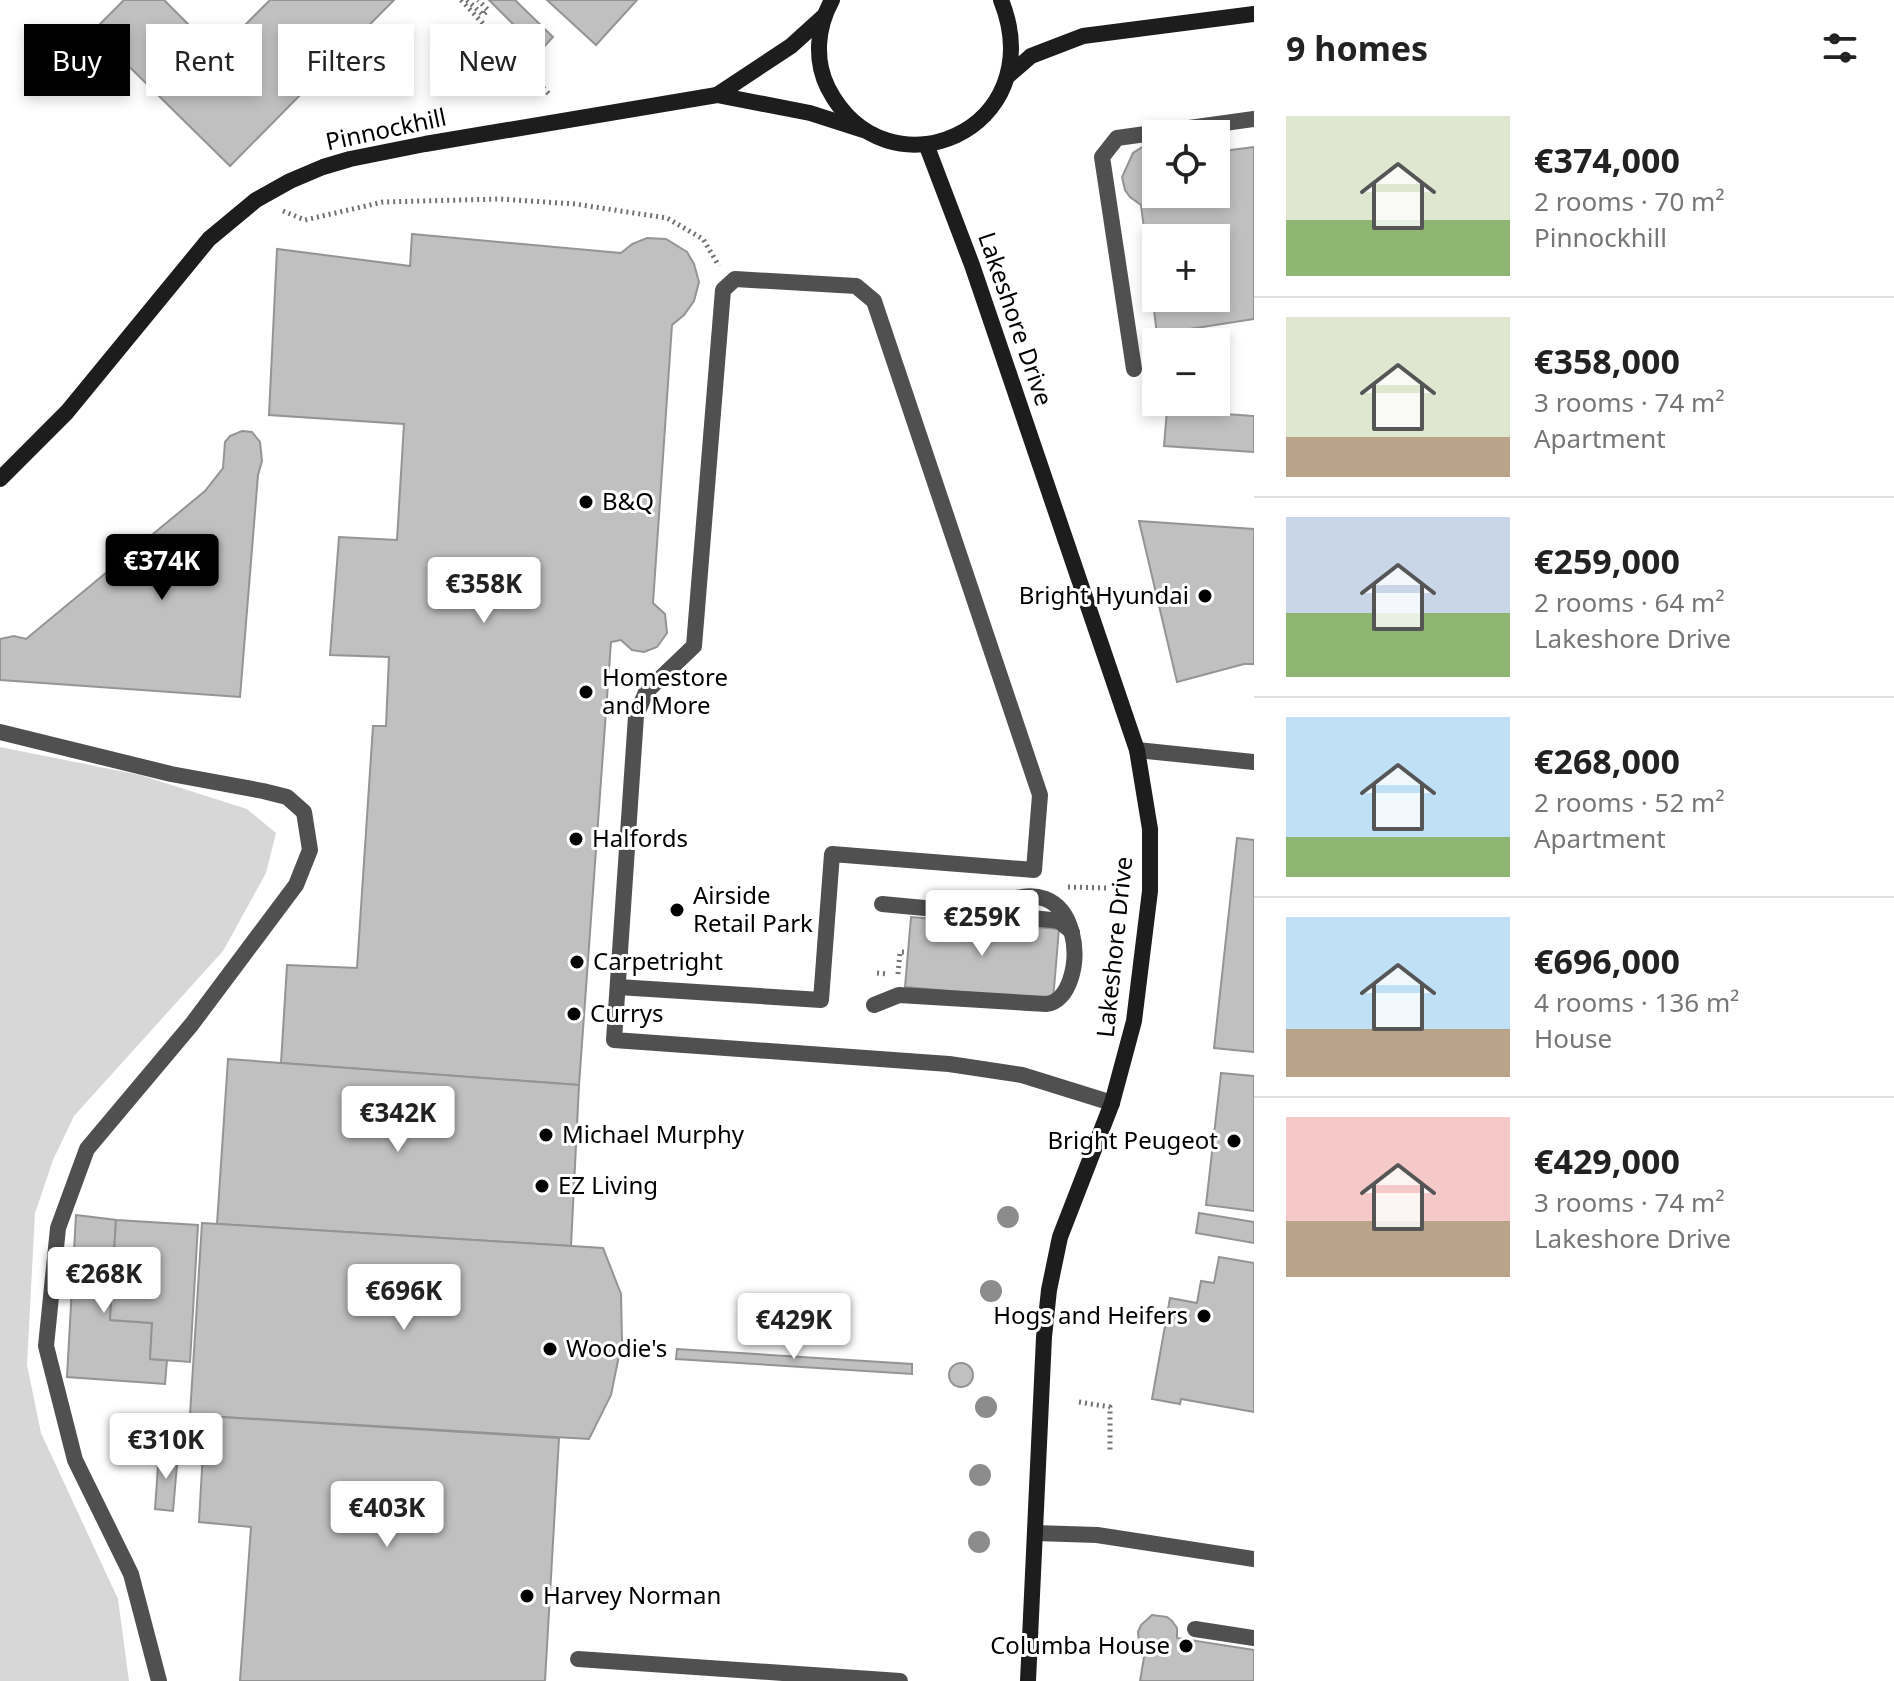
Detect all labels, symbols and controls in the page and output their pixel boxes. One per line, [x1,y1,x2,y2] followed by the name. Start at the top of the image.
[24,24,130,96] chip: Buy
[146,24,262,96] chip: Rent
[278,24,414,96] chip: Filters
[430,24,545,96] chip: New
[1286,25,1428,71] text: 9 homes
[1818,26,1862,70] icon: filters
[322,100,449,157] street label: Pinnockhill
[1142,120,1230,416] map controls
[1142,120,1230,208] button: locate
[1534,137,1680,183] text: €374,000
[1350,148,1446,244] icon: home
[1534,183,1724,219] text: 2 rooms · 70 m²
[1534,219,1667,255] text: Pinnockhill
[1142,224,1230,312] button: +
[971,227,1062,410] street label: Lakeshore Drive
[1142,328,1230,416] button: −
[1534,338,1680,384] text: €358,000
[1350,349,1446,445] icon: home
[1534,384,1724,420] text: 3 rooms · 74 m²
[1534,420,1666,456] text: Apartment
[602,484,654,517] place label: B&Q
[577,493,595,511] marker: B&Q
[106,534,218,602] pin: €374K
[1534,538,1680,584] text: €259,000
[124,542,200,578] text: €374K
[1350,549,1446,645] icon: home
[428,557,540,625] pin: €358K
[446,565,522,601] text: €358K
[1019,578,1189,611] place label: Bright Hyundai
[1534,584,1724,620] text: 2 rooms · 64 m²
[1196,587,1214,605] marker: Bright Hyundai
[1534,620,1731,656] text: Lakeshore Drive
[602,660,728,721] place label: Homestore and More
[577,683,595,701] marker: Homestore and More
[1534,738,1680,784] text: €268,000
[1350,749,1446,845] icon: home
[1534,784,1724,820] text: 2 rooms · 52 m²
[1534,820,1666,856] text: Apartment
[592,821,688,854] place label: Halfords
[567,830,585,848] marker: Halfords
[1088,855,1139,1039] street label: Lakeshore Drive
[693,878,813,939] place label: Airside Retail Park
[926,890,1038,958] pin: €259K
[944,898,1020,934] text: €259K
[668,901,686,919] marker: Airside Retail Park
[1534,938,1680,984] text: €696,000
[593,944,723,977] place label: Carpetright
[1350,949,1446,1045] icon: home
[568,953,586,971] marker: Carpetright
[1534,984,1739,1020] text: 4 rooms · 136 m²
[590,996,664,1029] place label: Currys
[565,1005,583,1023] marker: Currys
[1534,1020,1612,1056] text: House
[342,1086,454,1154] pin: €342K
[360,1094,436,1130] text: €342K
[562,1117,745,1150] place label: Michael Murphy
[1047,1123,1218,1156] place label: Bright Peugeot
[537,1126,555,1144] marker: Michael Murphy
[1225,1132,1243,1150] marker: Bright Peugeot
[1534,1138,1680,1184] text: €429,000
[1350,1149,1446,1245] icon: home
[558,1168,658,1201] place label: EZ Living
[533,1177,551,1195] marker: EZ Living
[1534,1184,1724,1220] text: 3 rooms · 74 m²
[1534,1220,1731,1256] text: Lakeshore Drive
[48,1247,160,1315] pin: €268K
[66,1255,142,1291] text: €268K
[348,1264,460,1332] pin: €696K
[366,1272,442,1308] text: €696K
[738,1293,850,1361] pin: €429K
[993,1298,1188,1331] place label: Hogs and Heifers
[756,1301,832,1337] text: €429K
[1195,1307,1213,1325] marker: Hogs and Heifers
[566,1331,667,1364] place label: Woodie's
[541,1340,559,1358] marker: Woodie's
[110,1413,222,1481] pin: €310K
[128,1421,204,1457] text: €310K
[331,1481,443,1549] pin: €403K
[349,1489,425,1525] text: €403K
[543,1578,721,1611] place label: Harvey Norman
[518,1587,536,1605] marker: Harvey Norman
[990,1628,1170,1661] place label: Columba House
[1177,1637,1195,1655] marker: Columba House

